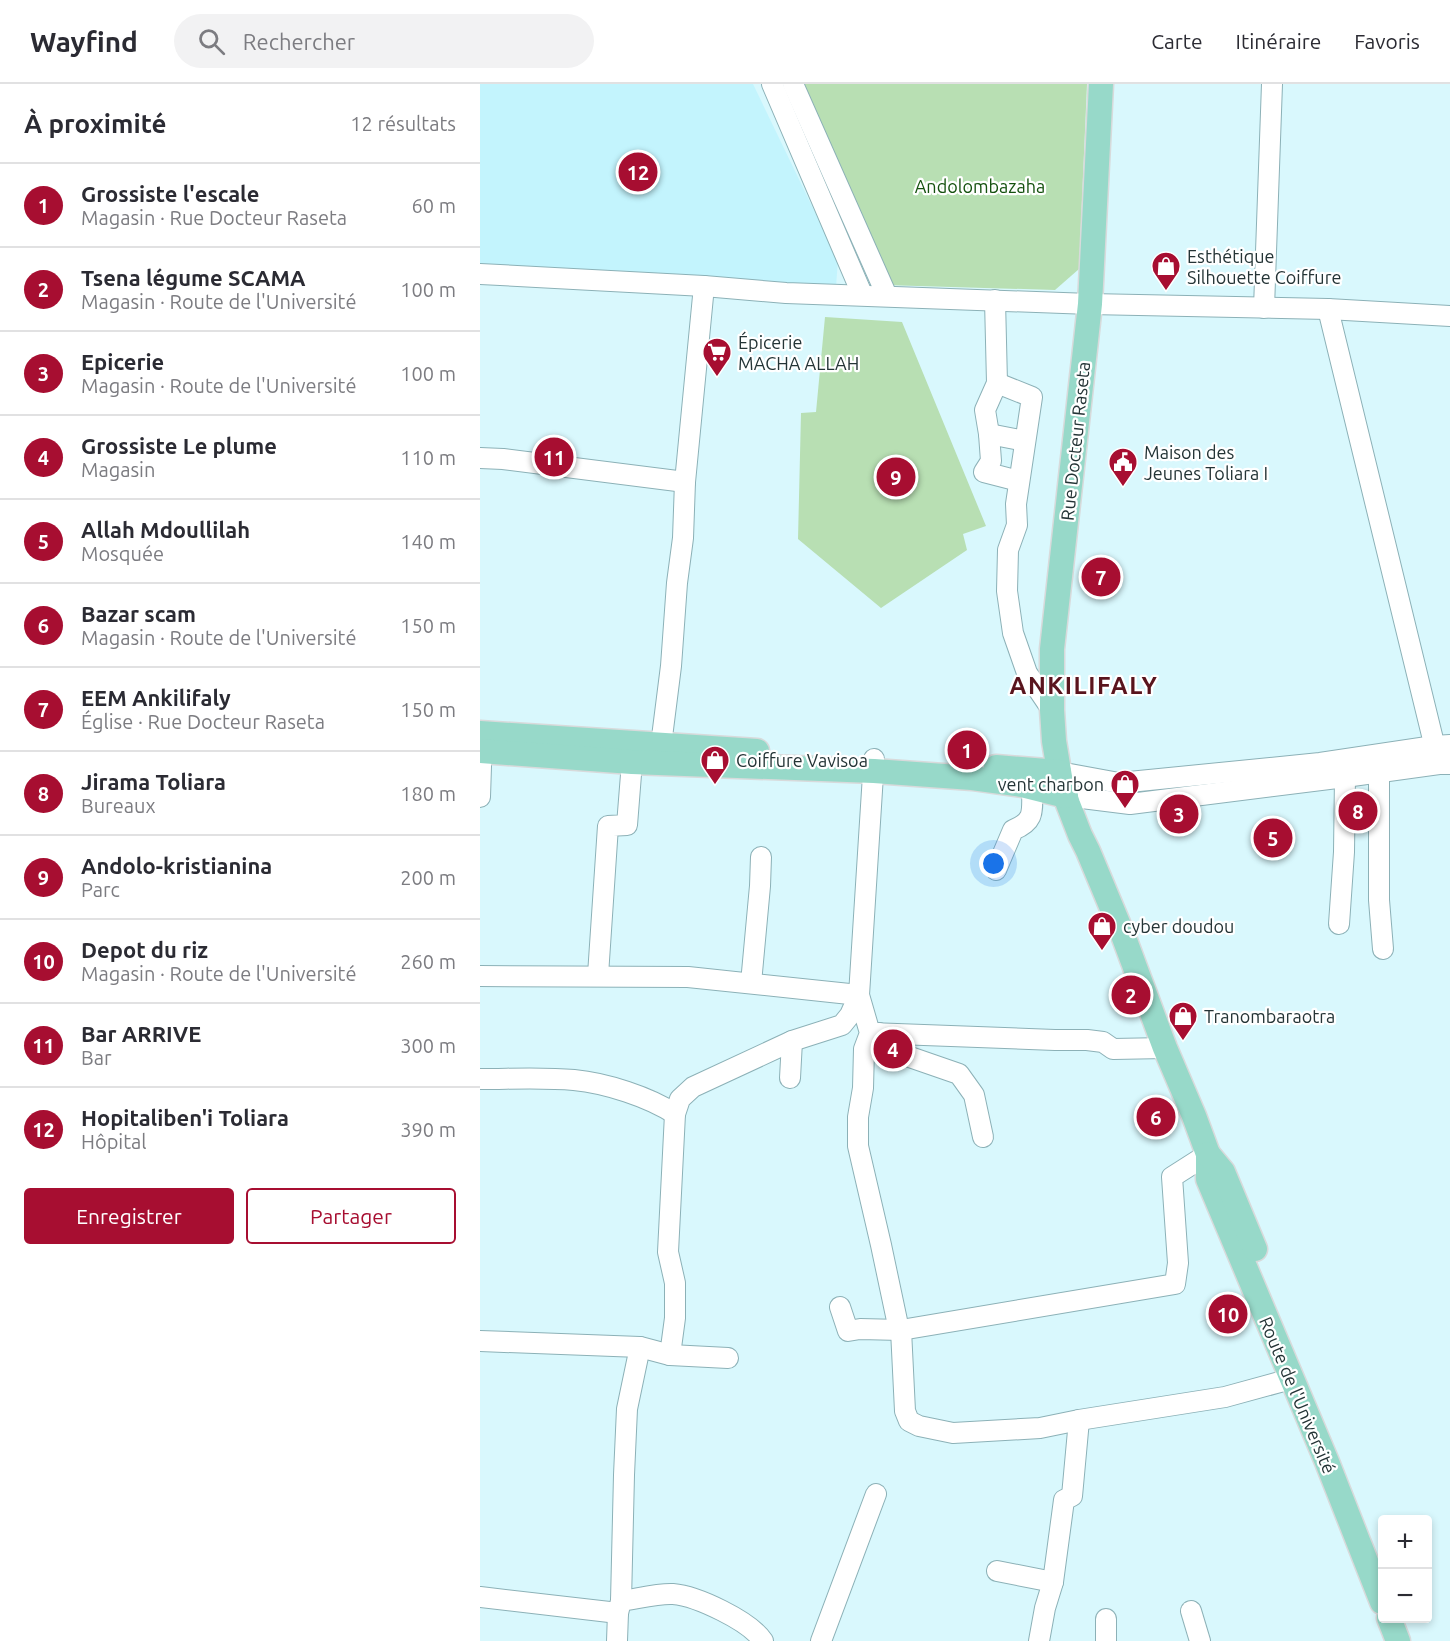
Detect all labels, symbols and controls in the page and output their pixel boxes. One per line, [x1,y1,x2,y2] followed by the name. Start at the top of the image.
[174,14,594,68] search box
[195,25,228,58] icon: search
[30,26,138,57] text: Wayfind
[243,29,355,54] text: Rechercher
[1151,29,1203,53] text: Carte
[1236,29,1321,53] text: Itinéraire
[1354,29,1420,53] text: Favoris
[24,109,166,138] text: À proximité
[350,112,456,135] text: 12 résultats
[618,150,658,194] pin: 12
[915,176,1045,196] park label: Andolombazaha
[81,181,259,206] text: Grossiste l'escale
[38,194,49,217] text: 1
[412,194,456,217] text: 60 m
[81,206,347,229] text: Magasin · Rue Docteur Raseta
[1187,246,1341,287] place label: Esthétique Silhouette Coiffure
[1150,250,1182,292] shop icon: Esthétique Silhouette Coiffure
[81,265,306,290] text: Tsena légume SCAMA
[38,278,49,301] text: 2
[400,278,456,301] text: 100 m
[81,290,356,313] text: Magasin · Route de l'Université
[738,331,859,373] place label: Épicerie MACHA ALLAH
[701,336,733,378] supermarket icon: Épicerie MACHA ALLAH
[81,349,164,374] text: Epicerie
[1057,360,1093,522] street label: Rue Docteur Raseta
[38,362,49,385] text: 3
[400,362,456,385] text: 100 m
[81,374,356,397] text: Magasin · Route de l'Université
[81,433,277,458] text: Grossiste Le plume
[534,434,574,479] pin: 11
[1144,442,1268,483] place label: Maison des Jeunes Toliara I
[38,446,49,469] text: 4
[400,446,456,469] text: 110 m
[1107,446,1139,488] public building icon: Maison des Jeunes Toliara I
[876,454,916,500] pin: 9
[81,458,155,481] text: Magasin
[81,517,250,542] text: Allah Mdoullilah
[38,530,49,553] text: 5
[400,530,456,553] text: 140 m
[81,542,164,565] text: Mosquée
[1082,554,1120,600] pin: 7
[81,601,196,626] text: Bazar scam
[38,614,49,637] text: 6
[400,614,456,637] text: 150 m
[81,626,356,649] text: Magasin · Route de l'Université
[1010,672,1158,699] district label: ANKILIFALY
[81,685,231,710] text: EEM Ankilifaly
[38,698,49,721] text: 7
[400,698,456,721] text: 150 m
[81,710,325,733] text: Église · Rue Docteur Raseta
[948,728,986,772] pin: 1
[699,744,731,786] shop icon: Coiffure Vavisoa
[736,750,868,770] place label: Coiffure Vavisoa
[1109,768,1141,810] shop icon: vent charbon
[81,769,226,794] text: Jirama Toliara
[998,774,1104,794] place label: vent charbon
[38,782,49,805] text: 8
[400,782,456,805] text: 180 m
[1338,788,1378,834] pin: 8
[1160,792,1198,836] pin: 3
[81,794,156,817] text: Bureaux
[1254,816,1292,861] pin: 5
[979,849,1008,878] your location
[81,853,272,878] text: Andolo-kristianina
[38,866,49,889] text: 9
[400,866,456,889] text: 200 m
[81,878,120,901] text: Parc
[1086,910,1118,952] shop icon: cyber doudou
[1123,916,1234,936] place label: cyber doudou
[81,937,208,962] text: Depot du riz
[32,950,55,973] text: 10
[400,950,456,973] text: 260 m
[81,962,356,985] text: Magasin · Route de l'Université
[1112,972,1150,1018] pin: 2
[1167,1000,1199,1042] shop icon: Tranombaraotra
[1204,1006,1335,1026] place label: Tranombaraotra
[81,1021,201,1046] text: Bar ARRIVE
[874,1026,912,1072] pin: 4
[32,1034,55,1057] text: 11
[400,1034,456,1057] text: 300 m
[81,1046,112,1069] text: Bar
[1136,1094,1176,1140] pin: 6
[81,1105,289,1130] text: Hopitaliben'i Toliara
[32,1118,55,1141] text: 12
[400,1118,456,1141] text: 390 m
[81,1130,147,1153] text: Hôpital
[24,1188,234,1244] button: Enregistrer
[246,1188,456,1244] button: Partager
[1208,1292,1248,1336] pin: 10
[1256,1314,1340,1476] street label: Route de l'Université
[1378,1515,1432,1623] map controls
[1378,1515,1432,1569] button: +
[1378,1569,1432,1623] button: −

